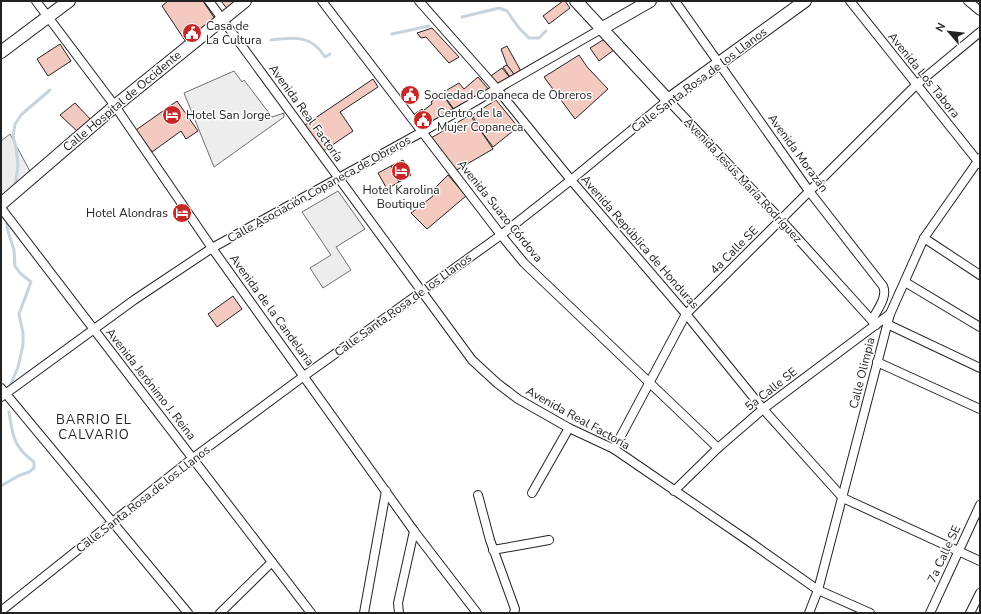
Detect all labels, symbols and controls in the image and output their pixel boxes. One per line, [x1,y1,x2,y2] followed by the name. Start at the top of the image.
[929,12,969,52] north arrow
[206,18,262,48] place label: Casa de La Cultura
[932,20,949,35] text: N
[181,22,203,44] public building icon: Casa de La Cultura
[628,24,770,136] street label: Calle Santa Rosa de los Llanos
[884,29,964,121] street label: Avenida Los Tabora
[60,47,184,155] street label: Calle Hospital de Occidente
[265,61,347,165] street label: Avenida Real Factoría
[399,84,421,106] public building icon: Sociedad Copaneca de Obreros
[424,87,592,103] place label: Sociedad Copaneca de Obreros
[161,104,183,126] hotel icon: Hotel San Jorge
[437,105,523,135] place label: Centro de la Mujer Copaneca
[186,107,271,123] place label: Hotel San Jorge
[412,109,434,131] public building icon: Centro de la Mujer Copaneca
[764,111,832,195] street label: Avenida Morazán
[681,114,806,246] street label: Avenida Jesús María Rodríguez
[224,132,414,246] street label: Calle Asociación Copaneca de Obreros
[454,157,546,265] street label: Avenida Suazo Córdova
[390,160,412,182] hotel icon: Hotel Karolina Boutique
[577,172,703,312] street label: Avenida República de Honduras
[362,182,440,212] place label: Hotel Karolina Boutique
[171,202,193,224] hotel icon: Hotel Alondras
[86,205,168,221] place label: Hotel Alondras
[707,223,761,277] street label: 4a Calle SE
[331,250,475,360] street label: Calle Santa Rosa de los Llanos
[226,251,318,369] street label: Avenida de la Candelaria
[102,325,200,443] street label: Avenida Jerónimo J. Reina
[845,336,879,410] street label: Calle Olimpia
[742,364,800,414] street label: 5a Calle SE
[523,383,633,453] street label: Avenida Real Factoría
[56,411,132,444] district label: BARRIO EL CALVARIO
[73,441,213,556] street label: Calle Santa Rosa de los Llanos
[924,523,964,585] street label: 7a Calle SE

